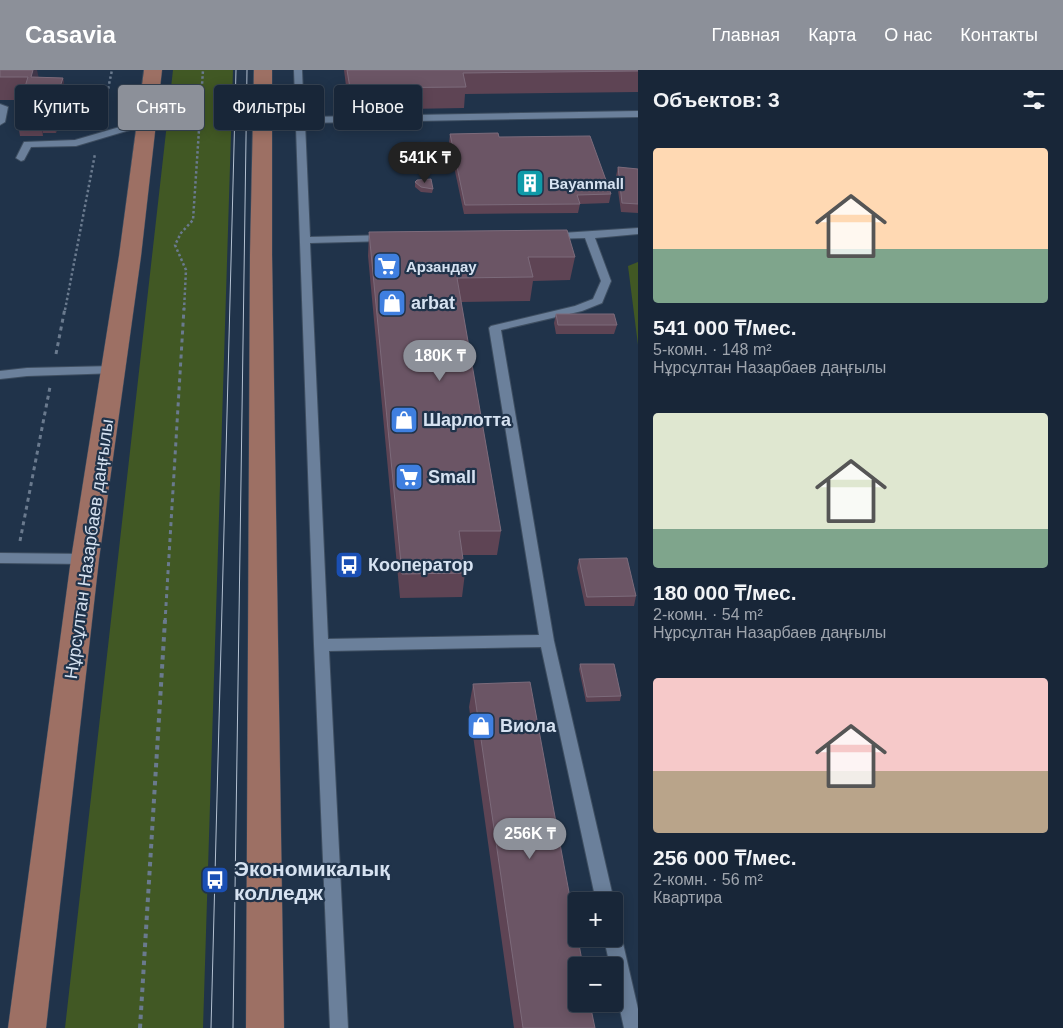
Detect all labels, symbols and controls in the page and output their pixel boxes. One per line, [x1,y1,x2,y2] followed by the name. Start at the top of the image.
[25,21,116,48] text: Casavia
[712,25,780,45] text: Главная
[808,25,856,45] text: Карта
[884,25,932,45] text: О нас
[960,25,1038,45] text: Контакты
[15,85,108,130] chip: Купить
[118,85,204,130] chip: Снять
[214,85,324,130] chip: Фильтры
[334,85,422,130] chip: Новое
[1020,86,1048,114] icon: filters
[653,88,780,111] text: Объектов: 3
[384,142,466,184] pin: 541K ₸
[399,149,451,166] text: 541K ₸
[515,168,545,198] building icon: Bayanmall
[549,175,624,192] place label: Bayanmall
[806,181,896,271] icon: home
[372,251,402,281] supermarket icon: Арзандау
[406,258,477,275] place label: Арзандау
[377,288,407,318] shop icon: arbat
[411,293,455,313] place label: arbat
[653,316,797,339] text: 541 000 ₸/мес.
[399,340,481,382] pin: 180K ₸
[653,341,772,358] text: 5-комн. · 148 m²
[414,347,466,364] text: 180K ₸
[653,359,886,376] text: Нұрсұлтан Назарбаев даңғылы
[389,405,419,435] shop icon: Шарлотта
[423,410,512,430] place label: Шарлотта
[61,418,117,680] street label: Нұрсұлтан Назарбаев даңғылы
[806,446,896,536] icon: home
[394,462,424,492] supermarket icon: Small
[428,467,476,487] place label: Small
[334,550,364,580] bus stop icon: Кооператор
[368,555,473,575] place label: Кооператор
[653,581,797,604] text: 180 000 ₸/мес.
[653,606,763,623] text: 2-комн. · 54 m²
[653,624,886,641] text: Нұрсұлтан Назарбаев даңғылы
[466,711,496,741] shop icon: Виола
[806,711,896,801] icon: home
[500,716,557,736] place label: Виола
[489,818,571,860] pin: 256K ₸
[504,825,556,842] text: 256K ₸
[653,846,797,869] text: 256 000 ₸/мес.
[234,857,390,904] place label: Экономикалық колледж
[200,865,230,895] bus stop icon: Экономикалық колледж
[653,871,763,888] text: 2-комн. · 56 m²
[653,889,722,906] text: Квартира
[568,892,623,1012] map controls
[568,892,623,947] button: +
[568,957,623,1012] button: −

